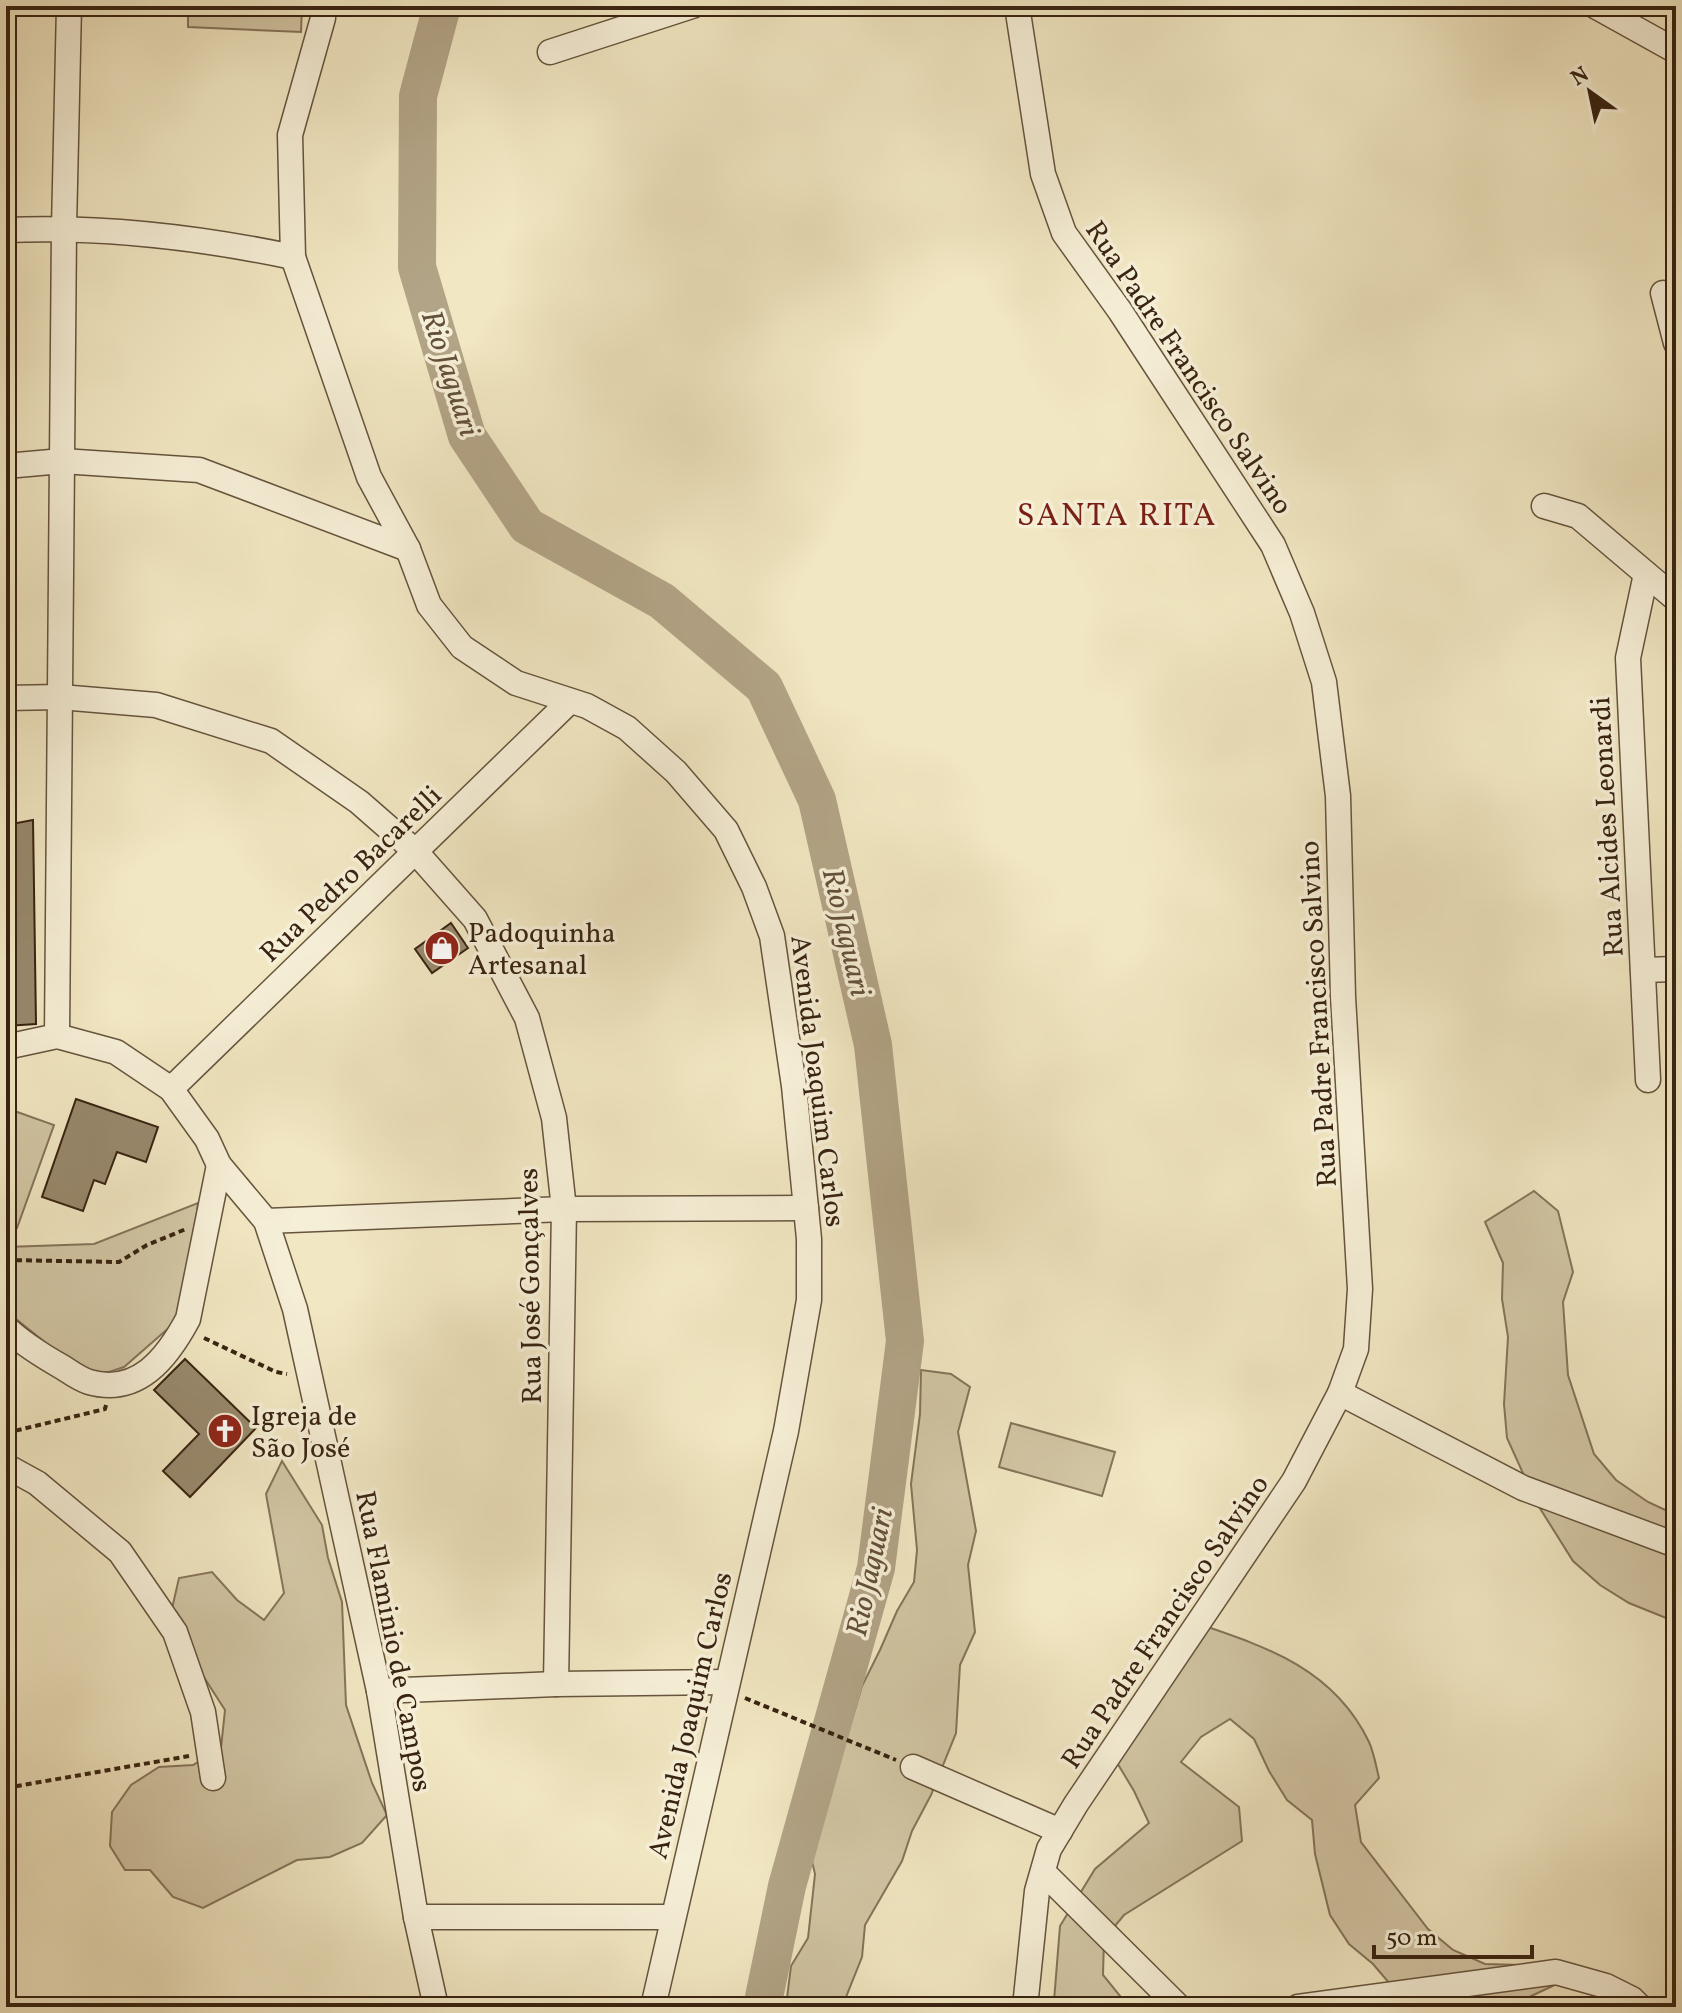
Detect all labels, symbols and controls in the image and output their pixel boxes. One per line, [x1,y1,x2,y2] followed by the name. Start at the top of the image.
[1550,52,1630,132] north arrow
[1565,60,1596,95] text: N
[1075,214,1301,523] street label: Rua Padre Francisco Salvino
[409,305,489,443] water label: Rio Jaguari
[1017,495,1217,539] district label: SANTA RITA
[1582,696,1635,958] street label: Rua Alcides Leonardi
[252,778,451,972] street label: Rua Pedro Bacarelli
[1291,840,1348,1188] street label: Rua Padre Francisco Salvino
[810,864,880,1001] water label: Rio Jaguari
[468,915,616,986] place label: Padoquinha Artesanal
[423,929,461,967] shop icon: Padoquinha Artesanal
[779,933,854,1229] street label: Avenida Joaquim Carlos
[510,1168,553,1404] street label: Rua José Gonçalves
[251,1398,357,1469] place label: Igreja de São José
[206,1412,244,1450] church icon: Igreja de São José
[1053,1468,1279,1777] street label: Rua Padre Francisco Salvino
[344,1488,441,1795] street label: Rua Flaminio de Campos
[837,1504,905,1640] water label: Rio Jaguari
[639,1568,743,1863] street label: Avenida Joaquim Carlos
[1374,1909,1532,1959] scale bar
[1386,1922,1438,1956] text: 50 m

